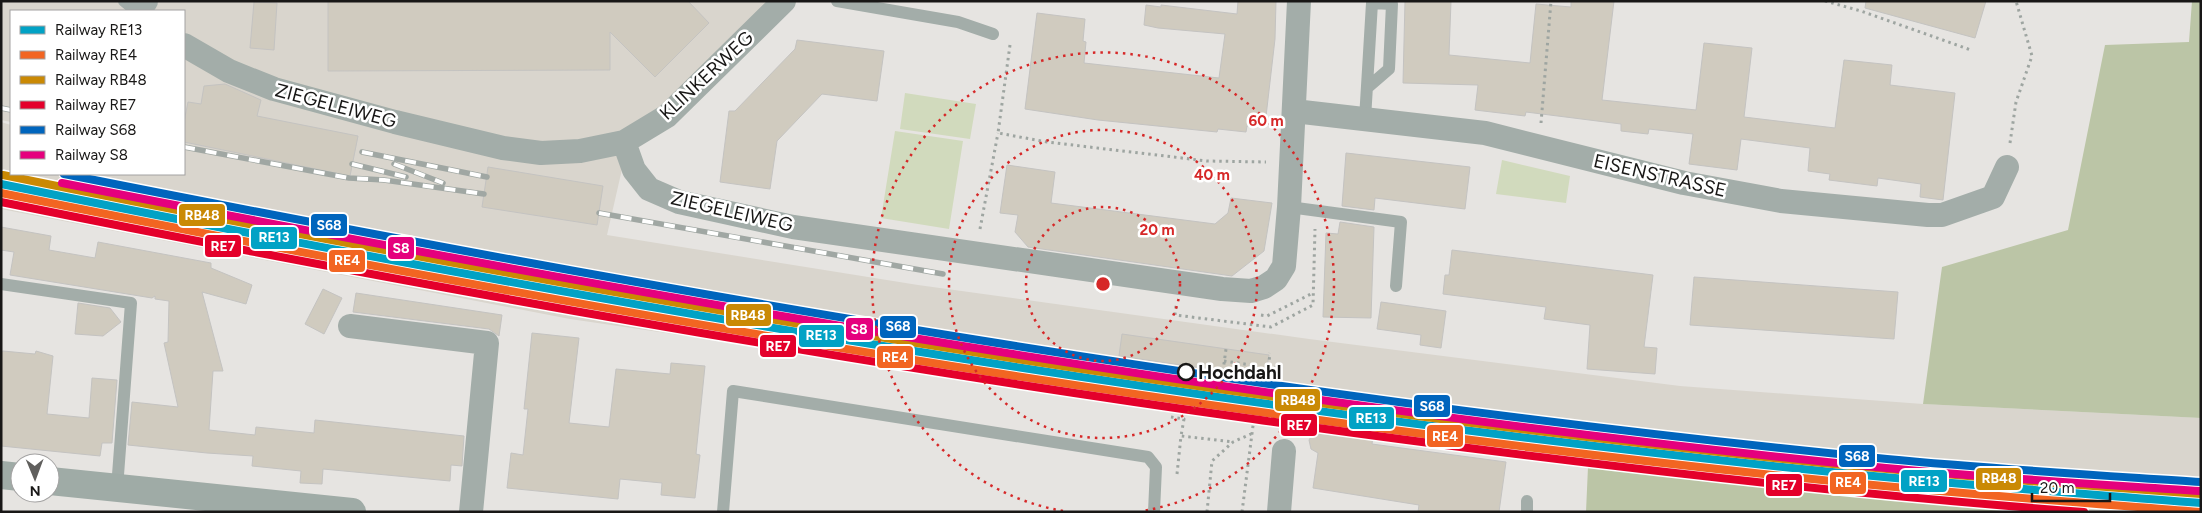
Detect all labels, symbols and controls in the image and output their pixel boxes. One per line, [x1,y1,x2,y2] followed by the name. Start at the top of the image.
[10,10,185,175] legend
[55,21,142,39] text: Railway RE13
[655,26,758,125] street label: KLINKERWEG
[55,46,137,64] text: Railway RE4
[55,71,147,89] text: Railway RB48
[273,78,399,133] street label: ZIEGELEIWEG
[55,96,136,114] text: Railway RE7
[1248,112,1284,130] text: 60 m
[55,121,136,139] text: Railway S68
[55,146,128,164] text: Railway S8
[1591,149,1729,202] street label: EISENSTRASSE
[1194,166,1230,184] text: 40 m
[669,186,795,237] street label: ZIEGELEIWEG
[178,203,226,227] line badge: RB48
[184,207,220,224] text: RB48
[310,213,348,237] line badge: S68
[316,217,342,234] text: S68
[1139,221,1175,239] text: 20 m
[250,226,298,250] line badge: RE13
[259,229,290,246] text: RE13
[204,234,242,258] line badge: RE7
[387,236,415,260] line badge: S8
[210,238,236,255] text: RE7
[392,240,410,257] text: S8
[328,249,366,273] line badge: RE4
[334,252,360,269] text: RE4
[1094,275,1112,293] centre of rings
[725,303,772,327] line badge: RB48
[730,307,766,324] text: RB48
[879,315,917,339] line badge: S68
[845,317,874,341] line badge: S8
[885,318,911,335] text: S68
[850,321,868,338] text: S8
[798,324,845,348] line badge: RE13
[806,327,837,344] text: RE13
[759,334,797,358] line badge: RE7
[765,338,791,355] text: RE7
[876,345,914,369] line badge: RE4
[882,349,908,366] text: RE4
[1198,361,1281,384] place label: Hochdahl
[1177,363,1195,381] marker: Hochdahl
[1274,388,1321,412] line badge: RB48
[1280,392,1316,409] text: RB48
[1413,394,1451,418] line badge: S68
[1419,398,1445,415] text: S68
[1348,406,1395,430] line badge: RE13
[1356,410,1387,427] text: RE13
[1280,413,1318,437] line badge: RE7
[1286,417,1312,434] text: RE7
[1426,424,1464,448] line badge: RE4
[1432,428,1458,445] text: RE4
[1838,444,1876,468] line badge: S68
[1844,448,1870,465] text: S68
[10,453,60,503] north arrow
[1975,467,2022,491] line badge: RB48
[1900,469,1948,493] line badge: RE13
[1981,470,2017,487] text: RB48
[2032,470,2110,502] scale bar
[1829,471,1867,495] line badge: RE4
[1765,473,1803,497] line badge: RE7
[1909,473,1940,490] text: RE13
[1835,474,1861,491] text: RE4
[1771,477,1797,494] text: RE7
[2040,479,2074,497] text: 20 m
[30,482,41,499] text: N

